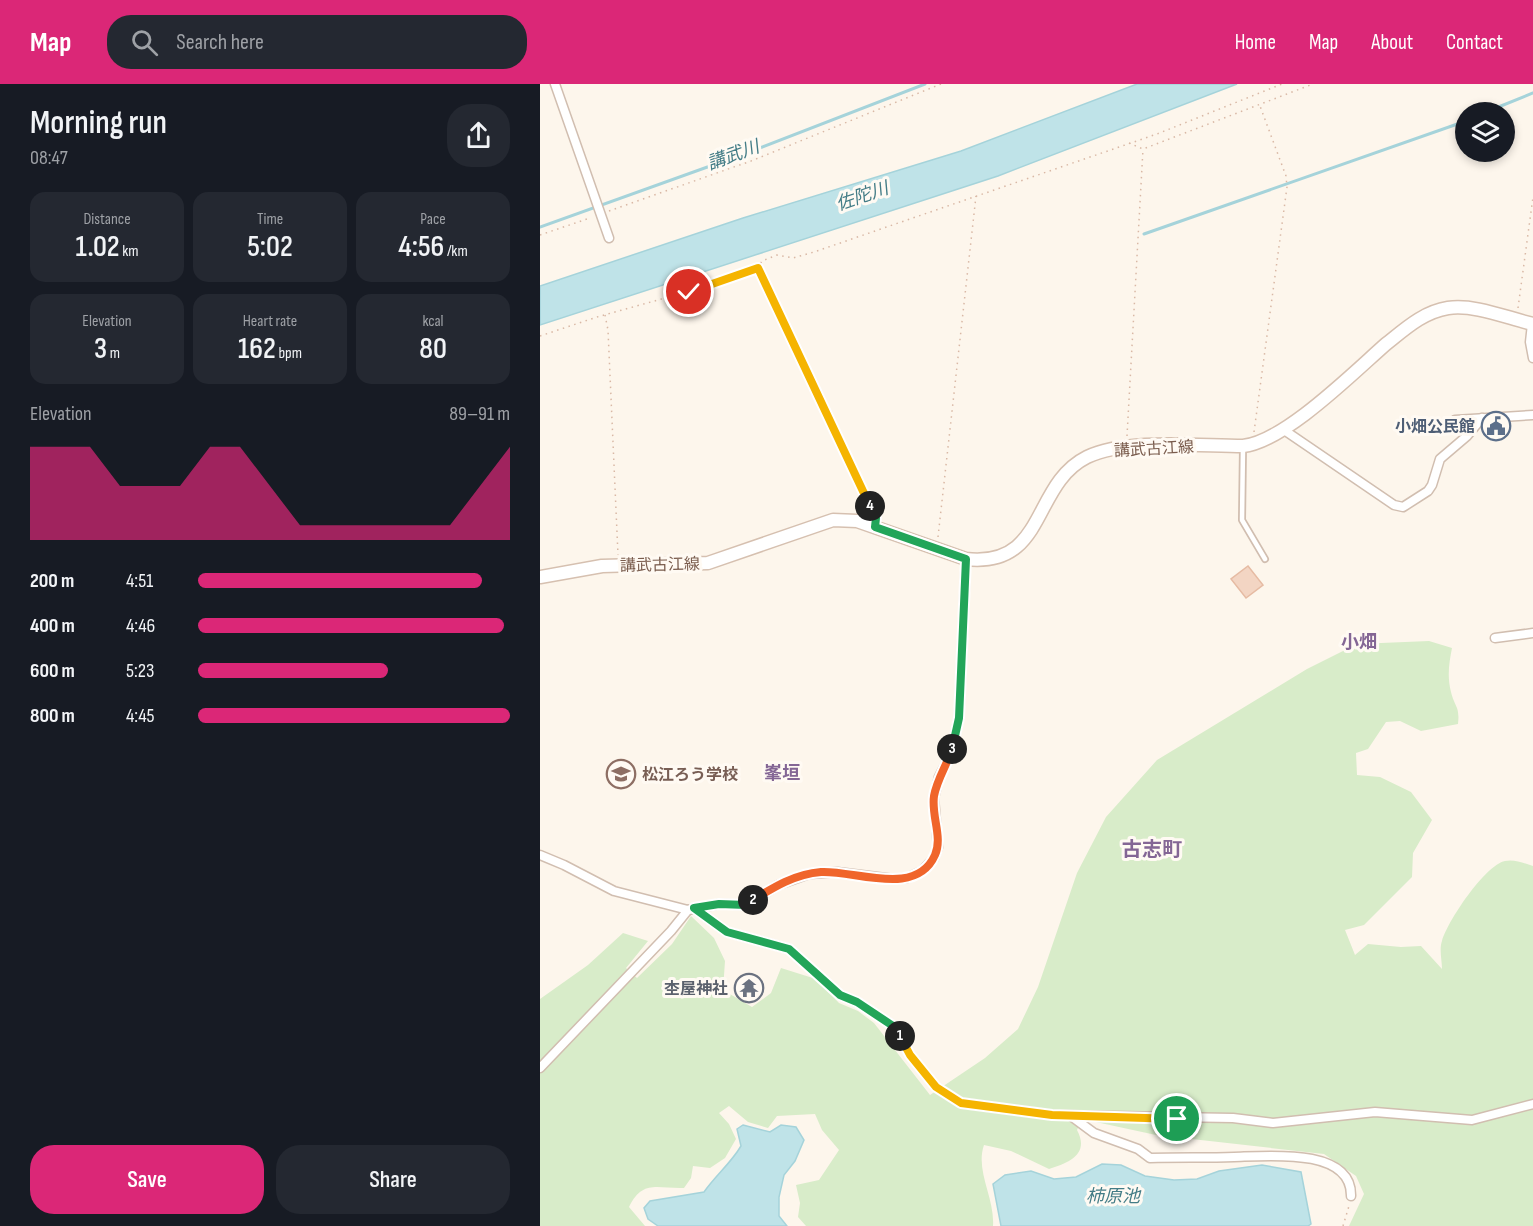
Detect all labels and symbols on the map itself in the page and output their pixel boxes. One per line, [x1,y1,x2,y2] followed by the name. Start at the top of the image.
[704,136,764,175] water label: 講武川
[833,177,893,215] water label: 佐陀川
[663,266,714,317] pin
[1480,410,1512,442] public building icon: 小畑公民館
[1395,418,1475,437] place label: 小畑公民館
[1114,438,1195,461] street label: 講武古江線
[855,491,885,521] pin: 4
[620,555,700,576] street label: 講武古江線
[1341,632,1377,653] district label: 小畑
[937,734,967,764] pin: 3
[605,758,637,790] school or university icon: 松江ろう学校
[764,763,800,784] district label: 峯垣
[642,766,738,785] place label: 松江ろう学校
[1122,838,1182,862] district label: 古志町
[738,885,768,915] pin: 2
[733,972,765,1004] temple icon: 杢屋神社
[664,979,728,999] place label: 杢屋神社
[885,1021,915,1051] pin: 1
[1151,1093,1202,1144] pin
[1086,1186,1142,1207] water label: 柿原池

